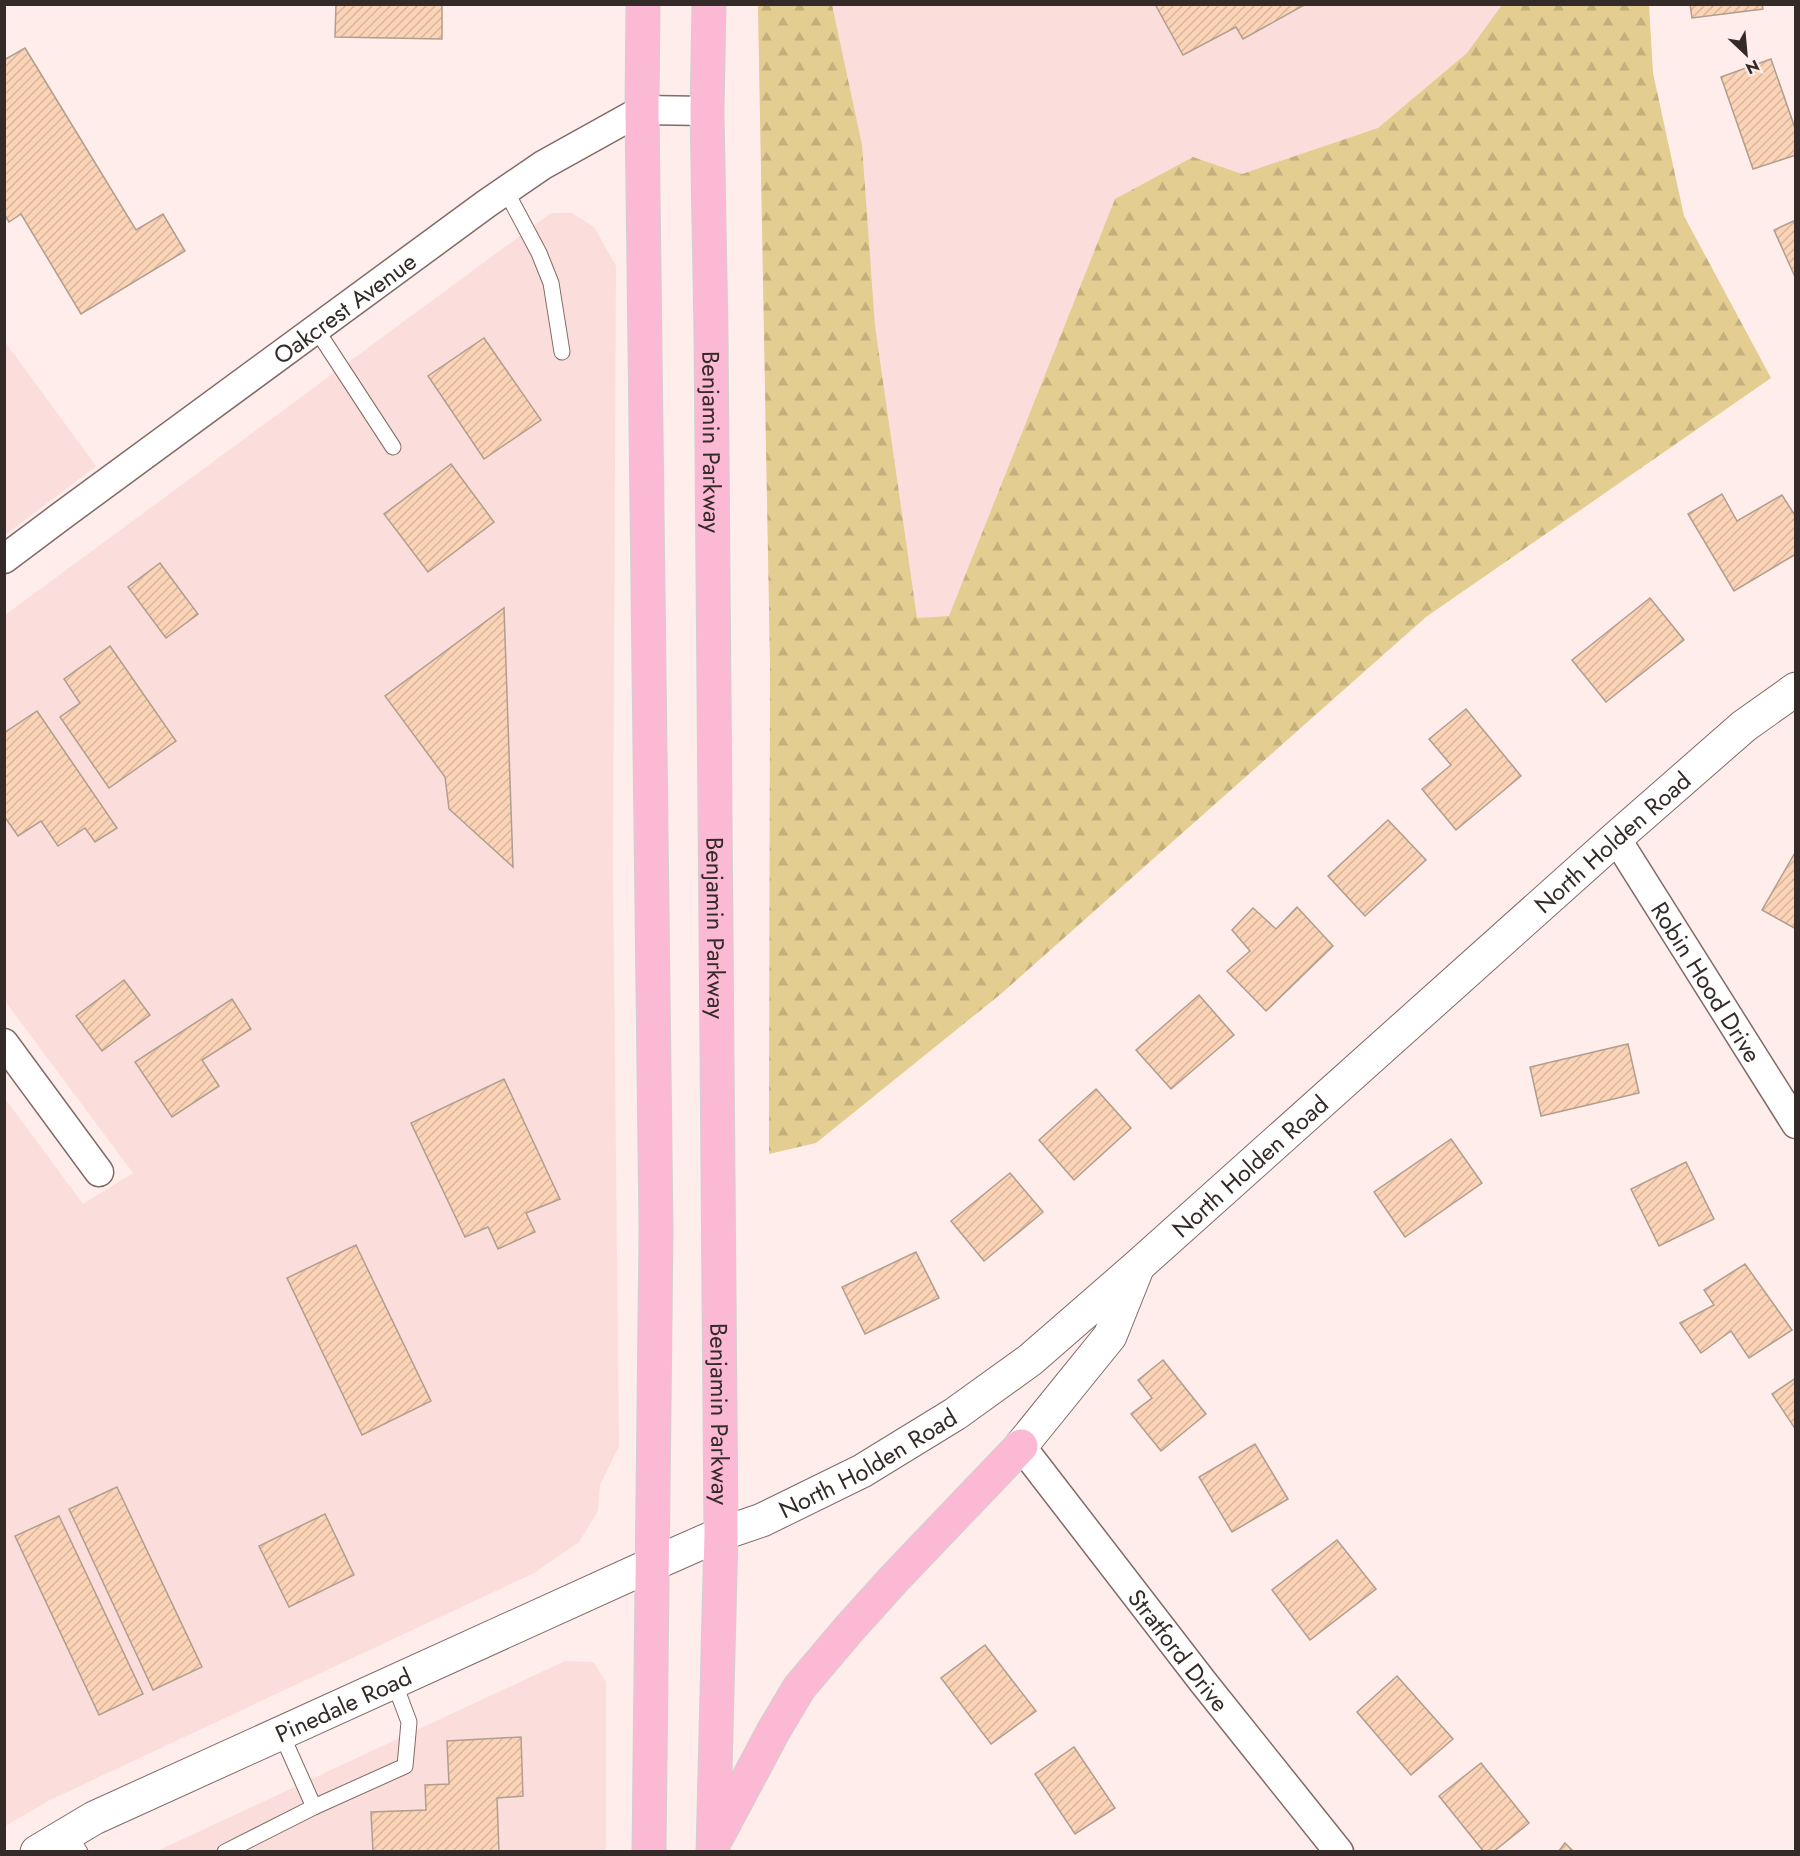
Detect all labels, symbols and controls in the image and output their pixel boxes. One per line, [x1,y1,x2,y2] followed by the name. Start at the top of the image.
[1716,24,1776,84] north arrow
[1742,54,1763,80] text: N
[266,244,423,372] street label: Oakcrest Avenue
[694,351,730,534] street label: Benjamin Parkway
[1526,763,1698,921] street label: North Holden Road
[698,837,734,1020] street label: Benjamin Parkway
[1643,895,1770,1069] street label: Robin Hood Drive
[1164,1087,1336,1245] street label: North Holden Road
[702,1323,738,1506] street label: Benjamin Parkway
[773,1400,963,1527] street label: North Holden Road
[1120,1581,1238,1719] street label: Stratford Drive
[269,1659,417,1751] street label: Pinedale Road

